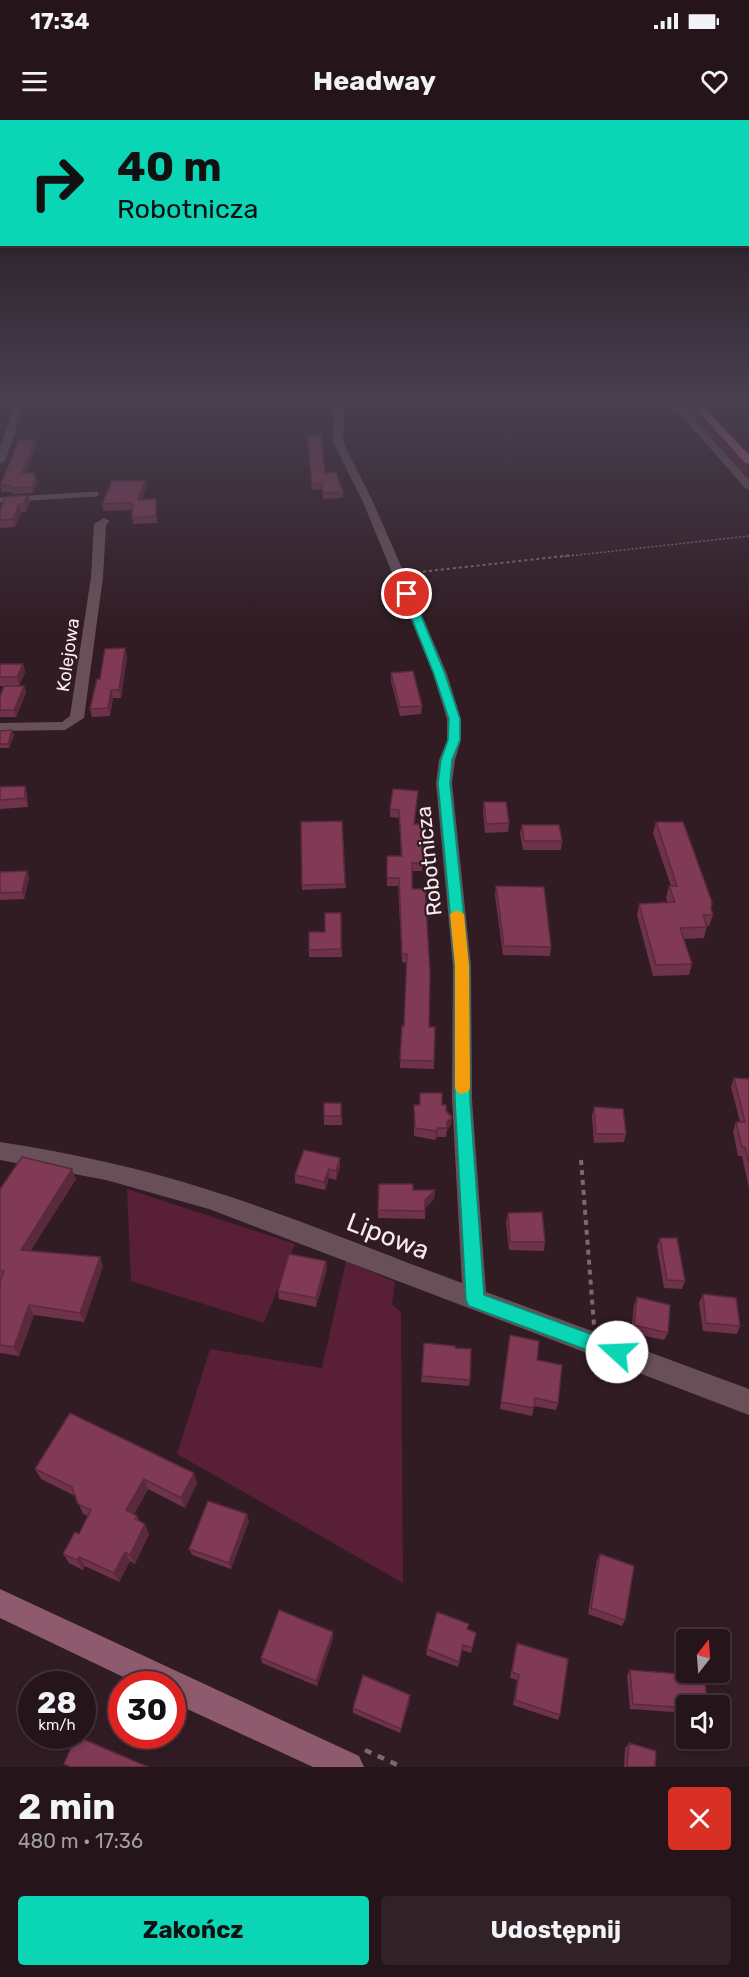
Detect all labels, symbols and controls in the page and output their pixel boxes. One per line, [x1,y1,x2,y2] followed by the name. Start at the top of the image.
[30,8,90,35] text: 17:34
[18,65,51,98] icon: menu
[313,65,436,97] text: Headway
[698,65,731,98] icon: heart
[117,142,222,192] text: 40 m
[18,144,96,222] icon: right
[117,193,258,225] text: Robotnicza
[381,568,432,619] pin
[390,577,423,610] icon: arrive
[52,617,84,693] street label: Kolejowa
[410,805,447,917] street label: Robotnicza
[342,1207,433,1266] street label: Lipowa
[585,1320,649,1384] position arrow
[676,1629,730,1683] north arrow
[676,1629,730,1749] map controls
[108,1671,186,1749] speed limit sign: 30
[37,1685,77,1721] text: 28
[676,1695,730,1749] button: sound
[38,1716,76,1734] text: km/h
[18,1785,116,1828] text: 2 min
[668,1787,731,1850] button: close
[18,1829,143,1853] text: 480 m · 17:36
[18,1896,369,1965] button: Zakończ
[381,1896,731,1965] button: Udostępnij

